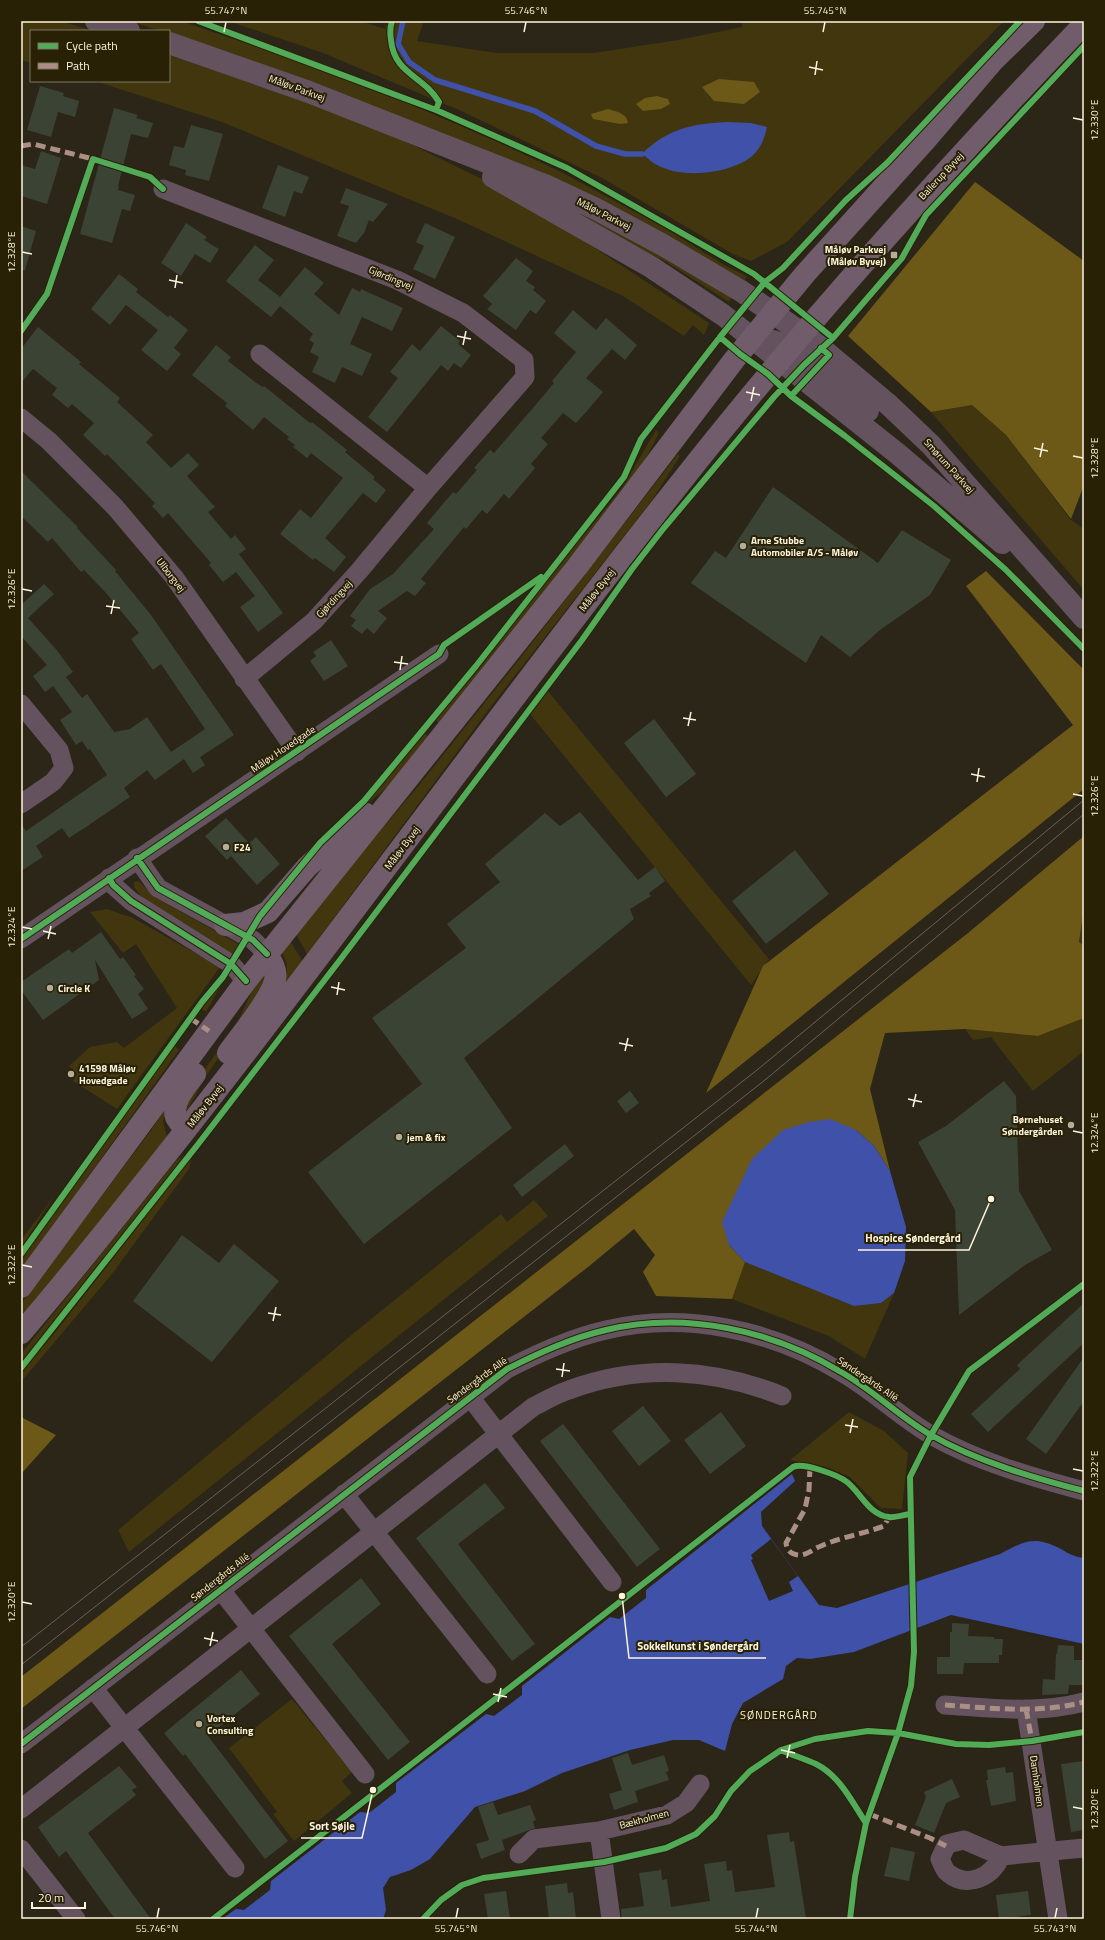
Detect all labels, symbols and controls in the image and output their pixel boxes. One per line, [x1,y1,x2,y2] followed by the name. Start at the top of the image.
[205,3,247,18] text: 55.747°N
[505,3,547,18] text: 55.746°N
[804,3,846,18] text: 55.745°N
[30,30,170,82] legend
[66,36,118,55] text: Cycle path
[66,56,90,75] text: Path
[267,71,327,105] street label: Måløv Parkvej
[1087,99,1102,141] text: 12.330°E
[915,149,967,203] street label: Ballerup Byvej
[574,194,634,234] street label: Måløv Parkvej
[4,231,19,273] text: 12.328°E
[825,242,886,269] place label: Måløv Parkvej (Måløv Byvej)
[889,250,899,260] marker: Måløv Parkvej (Måløv Byvej)
[366,262,416,294] street label: Gjørdingvej
[920,435,978,497] street label: Smørum Parkvej
[1087,437,1102,479] text: 12.328°E
[751,533,858,560] place label: Arne Stubbe Automobiler A/S - Måløv
[738,541,748,551] marker: Arne Stubbe Automobiler A/S - Måløv
[153,555,189,595] street label: Ulborgvej
[575,565,619,615] street label: Måløv Byvej
[4,568,19,610] text: 12.326°E
[313,577,355,621] street label: Gjørdingvej
[248,722,318,776] street label: Måløv Hovedgade
[1087,775,1102,817] text: 12.326°E
[381,823,423,873] street label: Måløv Byvej
[234,840,251,855] place label: F24
[221,842,231,852] marker: F24
[4,906,19,948] text: 12.324°E
[58,981,90,996] place label: Circle K
[45,983,55,993] marker: Circle K
[79,1061,136,1088] place label: 41598 Måløv Hovedgade
[66,1069,76,1079] marker: 41598 Måløv Hovedgade
[183,1081,227,1131] street label: Måløv Byvej
[1002,1112,1063,1139] place label: Børnehuset Søndergården
[1087,1112,1102,1154] text: 12.324°E
[1066,1120,1076,1130] marker: Børnehuset Søndergården
[406,1130,446,1145] place label: jem & fix
[394,1132,404,1142] marker: jem & fix
[858,1227,969,1250] callout: Hospice Søndergård
[865,1230,961,1246] text: Hospice Søndergård
[4,1244,19,1286] text: 12.322°E
[444,1353,510,1407] street label: Søndergårds Allé
[834,1353,902,1405] street label: Søndergårds Allé
[1087,1450,1102,1492] text: 12.322°E
[187,1549,253,1605] street label: Søndergårds Allé
[4,1581,19,1623] text: 12.320°E
[629,1635,766,1658] callout: Sokkelkunst i Søndergård
[637,1638,759,1654] text: Sokkelkunst i Søndergård
[740,1707,818,1723] district label: SØNDERGÅRD
[207,1711,254,1738] place label: Vortex Consulting
[194,1719,204,1729] marker: Vortex Consulting
[1026,1754,1048,1808] street label: Damholmen
[1087,1788,1102,1830] text: 12.320°E
[618,1805,670,1833] street label: Bækholmen
[301,1815,362,1838] callout: Sort Søjle
[309,1818,355,1834] text: Sort Søjle
[32,1884,85,1910] scale bar
[38,1888,64,1907] text: 20 m
[136,1921,178,1936] text: 55.746°N
[435,1921,477,1936] text: 55.745°N
[735,1921,777,1936] text: 55.744°N
[1034,1921,1076,1936] text: 55.743°N

